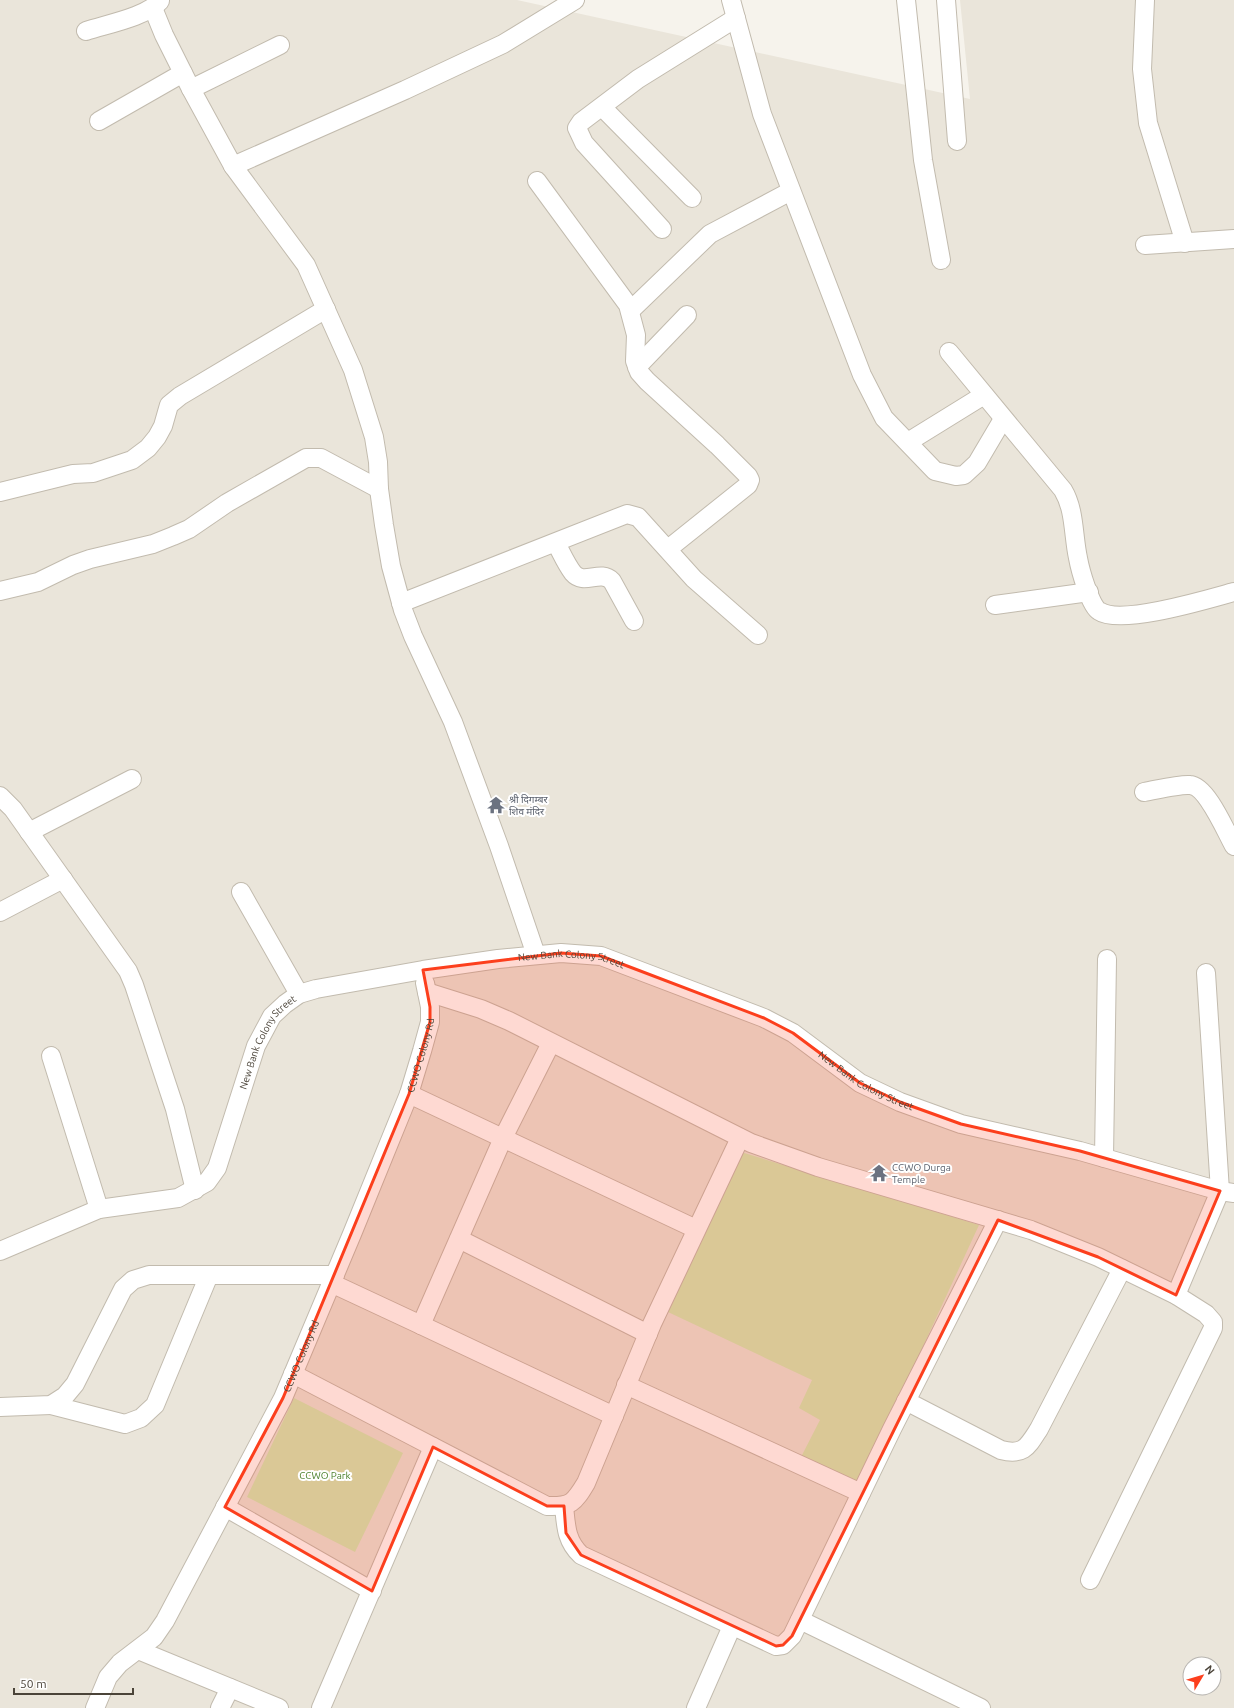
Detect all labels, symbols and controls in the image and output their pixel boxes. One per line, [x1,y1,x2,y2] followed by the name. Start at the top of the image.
[509,794,548,817] place label: श्री दिगम्बर शिव मंदिर
[486,795,506,815] temple icon: श्री दिगम्बर शिव मंदिर
[517,947,626,970] street label: New Bank Colony Street
[237,993,298,1091] street label: New Bank Colony Street
[404,1018,436,1094] street label: CCWO Colony Rd
[817,1049,915,1112] street label: New Bank Colony Street
[892,1162,951,1185] place label: CCWO Durga Temple
[869,1163,889,1183] temple icon: CCWO Durga Temple
[281,1318,321,1394] street label: CCWO Colony Rd
[299,1470,351,1481] park label: CCWO Park
[1182,1656,1222,1696] north arrow
[1203,1663,1217,1677] text: N
[14,1670,133,1696] scale bar
[20,1677,47,1690] text: 50 m

